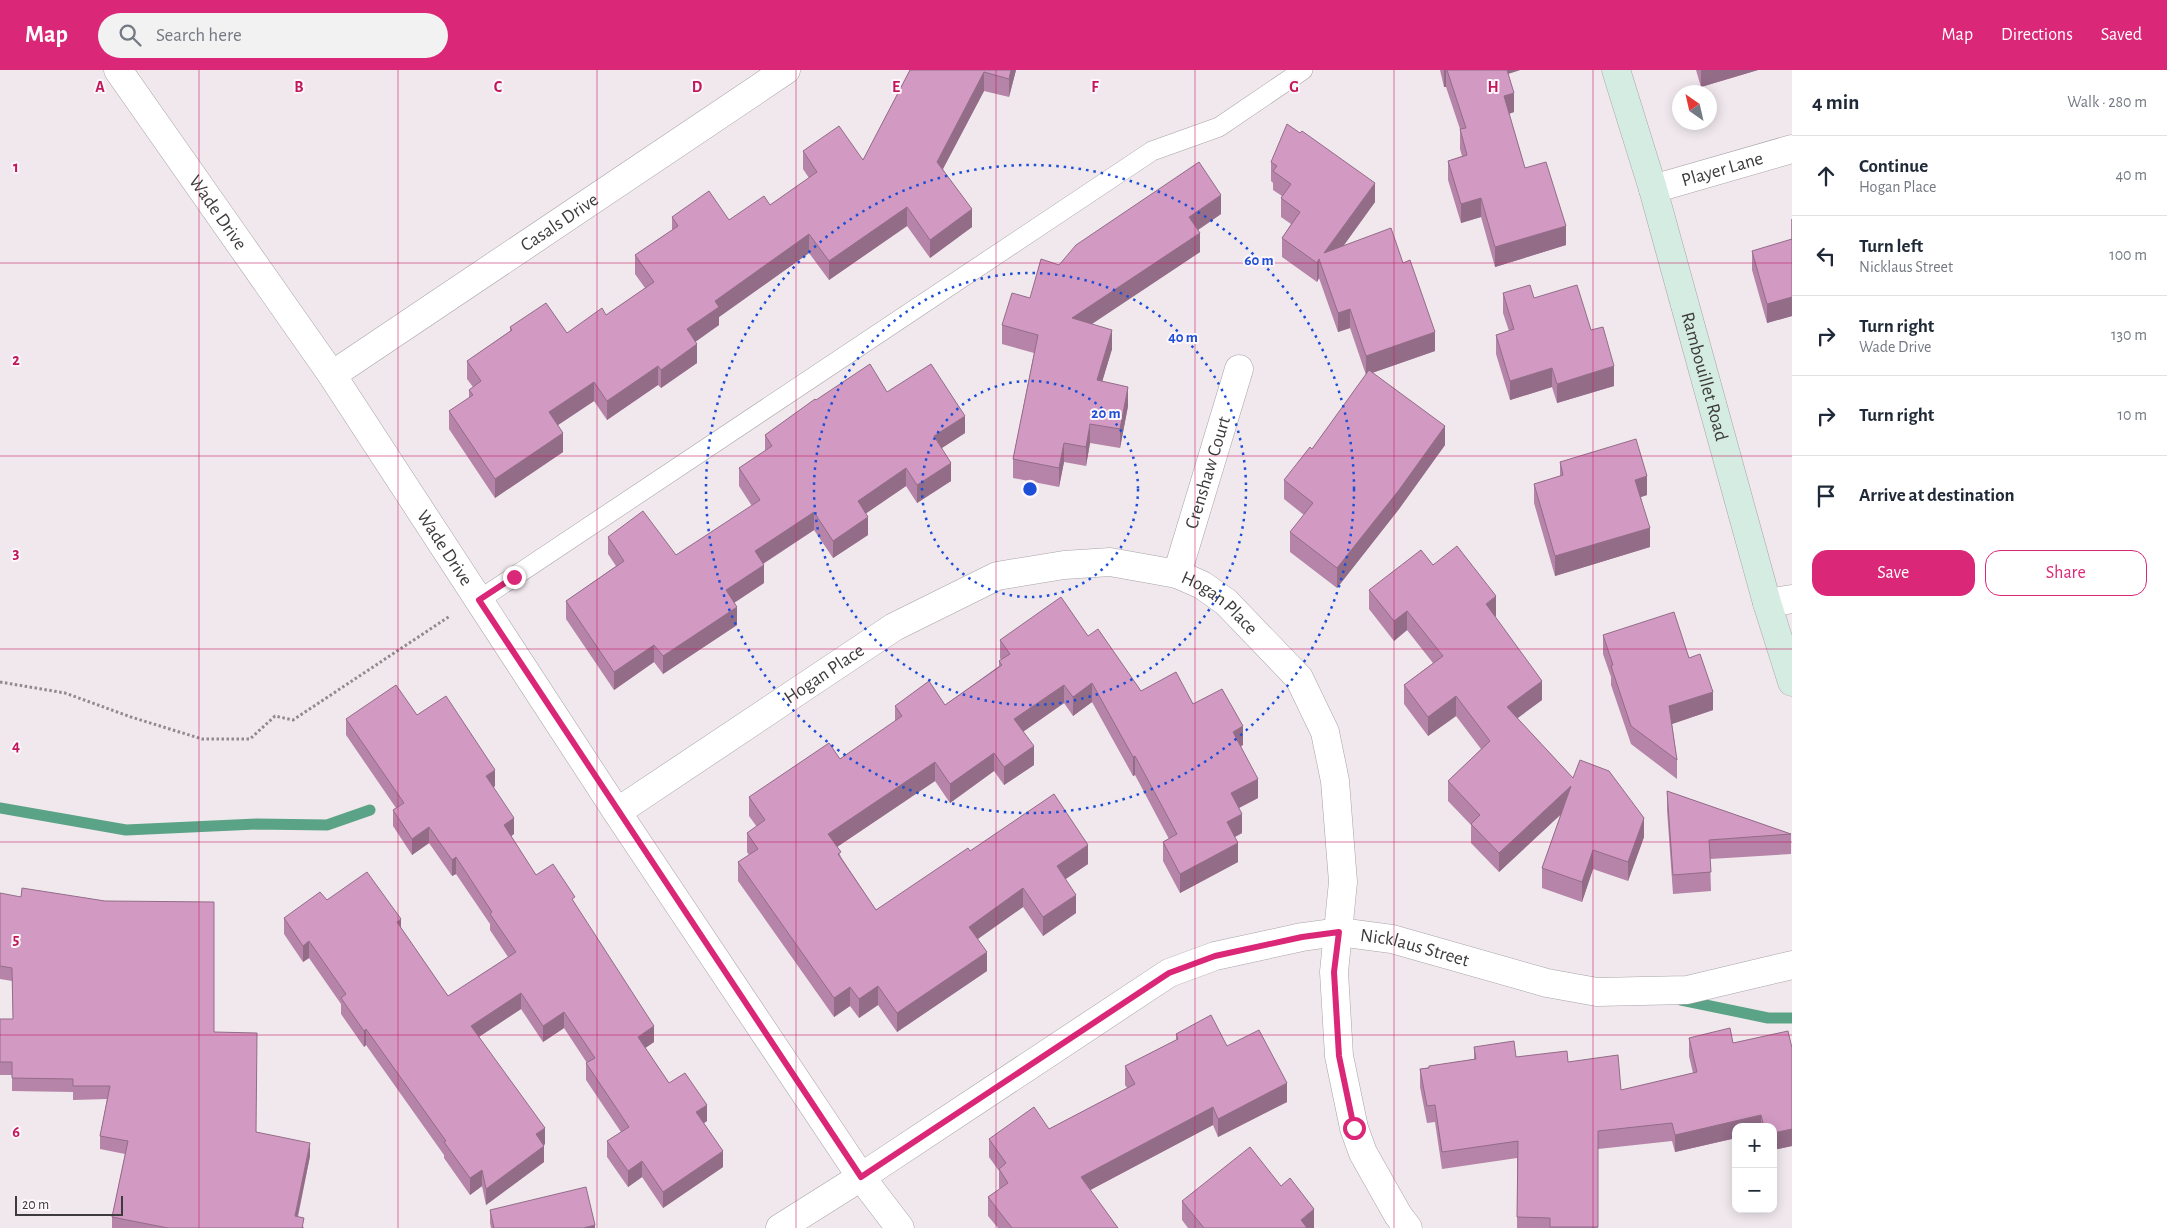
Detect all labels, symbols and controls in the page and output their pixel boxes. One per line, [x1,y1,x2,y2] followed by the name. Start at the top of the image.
[98,13,448,58] search box
[116,21,144,49] icon: search
[25,23,68,47] text: Map
[156,26,242,45] text: Search here
[1942,26,1973,44] text: Map
[2001,26,2073,44] text: Directions
[2101,26,2142,44] text: Saved
[95,79,105,95] text: A
[294,79,304,95] text: B
[494,79,503,95] text: C
[692,79,703,95] text: D
[892,79,900,95] text: E
[1091,79,1099,95] text: F
[1289,79,1299,95] text: G
[1487,79,1499,95] text: H
[1672,85,1717,130] north arrow
[1812,92,1859,113] text: 4 min
[2067,94,2147,110] text: Walk · 280 m
[1679,148,1765,190] street label: Player Lane
[1859,157,1928,176] text: Continue
[13,159,19,175] text: 1
[1812,162,1840,190] icon: ahead
[2115,167,2147,183] text: 40 m
[185,172,250,253] street label: Wade Drive
[1859,179,1936,195] text: Hogan Place
[517,190,602,255] street label: Casals Drive
[1859,237,1923,256] text: Turn left
[1812,242,1840,270] icon: left
[2109,247,2147,263] text: 100 m
[1244,253,1274,268] text: 60 m
[1859,259,1953,275] text: Nicklaus Street
[1678,310,1731,443] street label: Rambouillet Road
[1859,317,1934,336] text: Turn right
[1812,322,1840,350] icon: right
[2111,327,2147,343] text: 130 m
[1168,330,1198,345] text: 40 m
[1859,339,1931,355] text: Wade Drive
[12,352,20,368] text: 2
[1812,402,1840,430] icon: right
[1091,406,1121,421] text: 20 m
[1859,406,1934,425] text: Turn right
[2118,407,2147,423] text: 10 m
[1182,414,1234,531] street label: Crenshaw Court
[1021,480,1039,498] centre of rings
[1812,482,1840,510] icon: arrive
[1859,486,2015,505] text: Arrive at destination
[413,507,476,589] street label: Wade Drive
[13,545,20,561] text: 3
[1812,550,1975,596] button: Save
[1985,550,2147,596] button: Share
[503,566,526,589] route end
[1179,568,1261,638] street label: Hogan Place
[781,640,868,707] street label: Hogan Place
[12,738,20,754] text: 4
[1359,925,1471,970] street label: Nicklaus Street
[13,931,20,947] text: 5
[1343,1117,1366,1140] route start
[1732,1123,1777,1213] map controls
[1732,1123,1777,1168] button: +
[12,1124,20,1140] text: 6
[1732,1168,1777,1213] button: −
[15,1193,122,1216] scale bar
[22,1198,49,1212] text: 20 m

